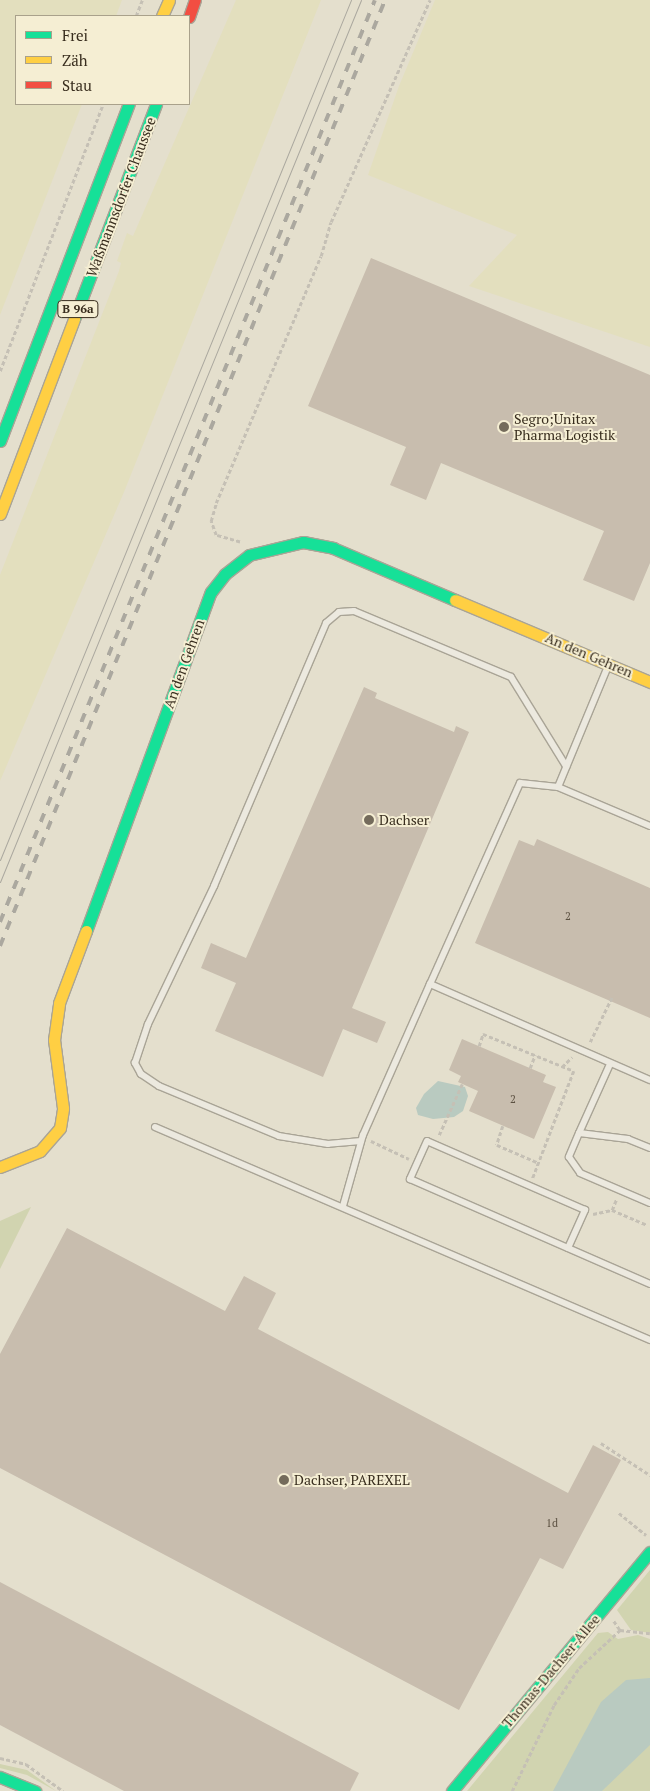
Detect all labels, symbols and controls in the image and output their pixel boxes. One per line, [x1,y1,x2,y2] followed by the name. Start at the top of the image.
[15,15,190,105] legend
[62,25,88,45] text: Frei
[62,50,88,70] text: Zäh
[62,75,92,95] text: Stau
[83,115,159,279] street label: Waßmannsdorfer Chaussee
[57,300,99,318] road number: B 96a
[514,411,615,444] place label: Segro;Unitax Pharma Logistik
[498,421,510,433] marker: Segro;Unitax Pharma Logistik
[160,617,208,711] street label: An den Gehren
[543,629,635,681] street label: An den Gehren
[379,812,429,828] place label: Dachser
[363,814,375,826] marker: Dachser
[565,909,571,923] house number: 2
[510,1092,516,1106] house number: 2
[294,1472,410,1488] place label: Dachser, PAREXEL
[278,1474,290,1486] marker: Dachser, PAREXEL
[546,1516,558,1530] house number: 1d
[499,1611,603,1731] street label: Thomas-Dachser-Allee

